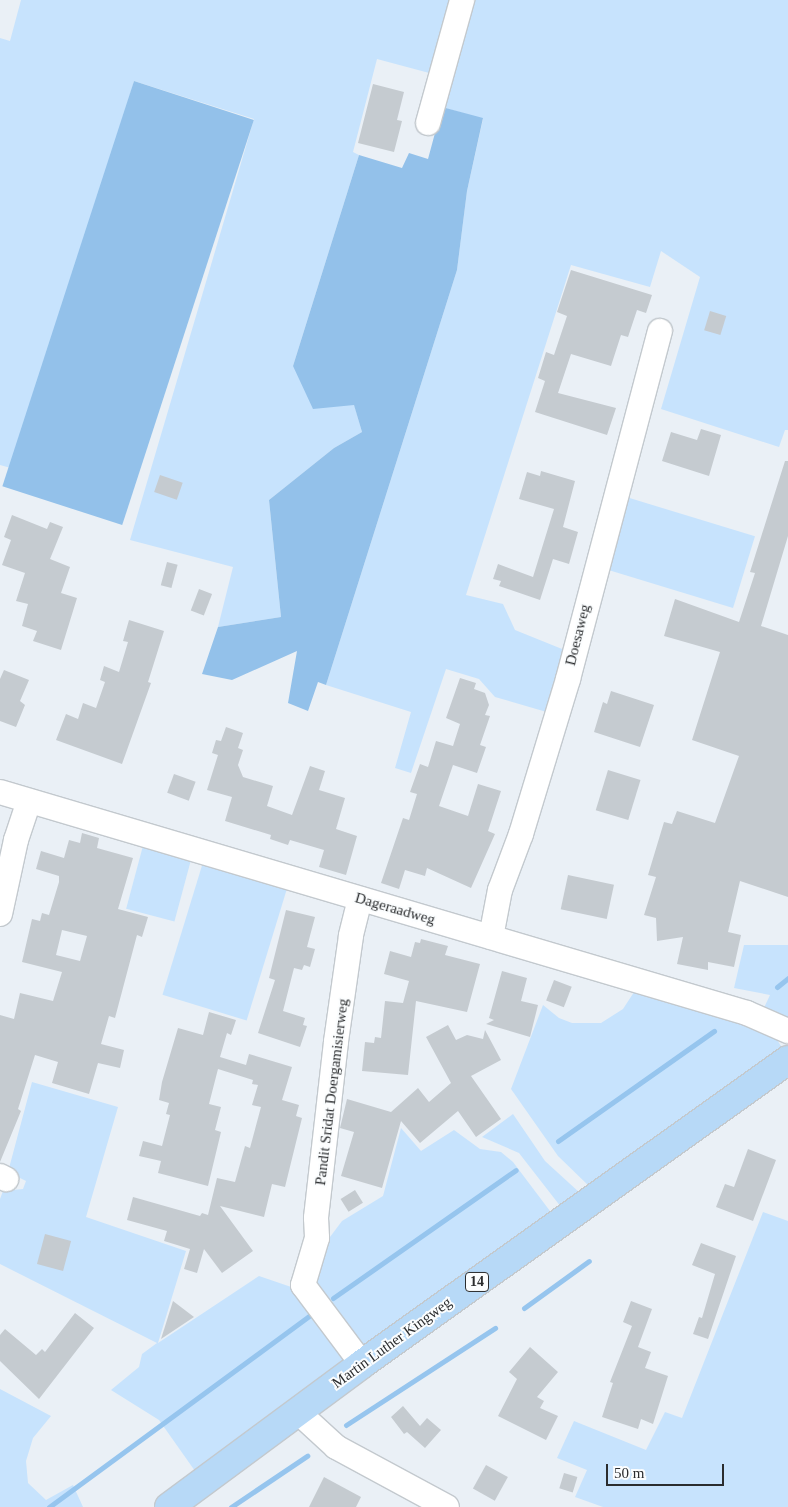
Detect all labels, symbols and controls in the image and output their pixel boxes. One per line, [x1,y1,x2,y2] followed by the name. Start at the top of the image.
[562,603,594,667] street label: Doesaweg
[353,889,437,929] street label: Dageraadweg
[312,998,352,1186] street label: Pandit Sridat Doergamisierweg
[464,1270,490,1294] road number: 14
[329,1294,455,1392] street label: Martin Luther Kingweg
[608,1454,726,1486] scale bar
[614,1465,644,1481] text: 50 m

